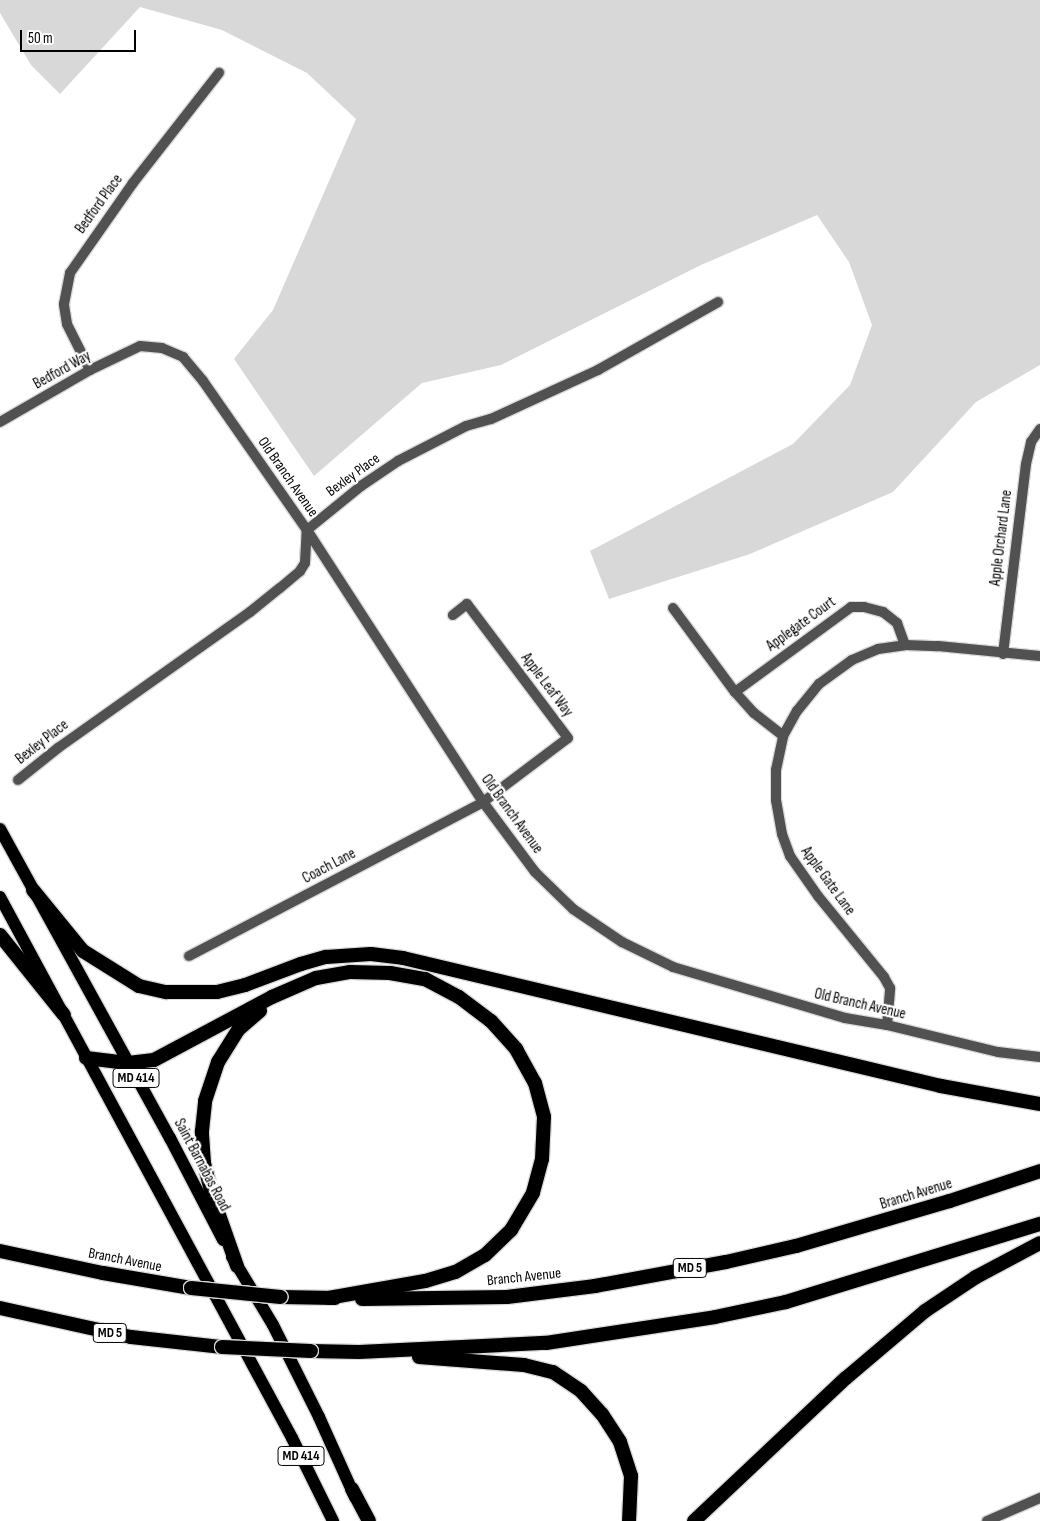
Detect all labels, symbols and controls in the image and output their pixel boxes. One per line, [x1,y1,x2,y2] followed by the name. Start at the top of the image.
[22,20,139,52] scale bar
[28,29,53,48] text: 50 m
[72,171,126,237] street label: Bedford Place
[30,347,94,393] street label: Bedford Way
[254,434,322,520] street label: Old Branch Avenue
[323,450,383,500] street label: Bexley Place
[986,489,1016,587] street label: Apple Orchard Lane
[763,593,839,655] street label: Applegate Court
[517,650,577,720] street label: Apple Leaf Way
[12,716,72,768] street label: Bexley Place
[477,771,547,857] street label: Old Branch Avenue
[797,843,859,919] street label: Apple Gate Lane
[299,845,359,887] street label: Coach Lane
[813,985,907,1023] street label: Old Branch Avenue
[112,1066,160,1090] road number: MD 414
[170,1116,234,1214] street label: Saint Barnabas Road
[878,1175,954,1213] street label: Branch Avenue
[87,1244,163,1276] street label: Branch Avenue
[672,1256,708,1280] road number: MD 5
[486,1264,562,1290] street label: Branch Avenue
[92,1322,128,1345] road number: MD 5
[277,1444,325,1468] road number: MD 414

